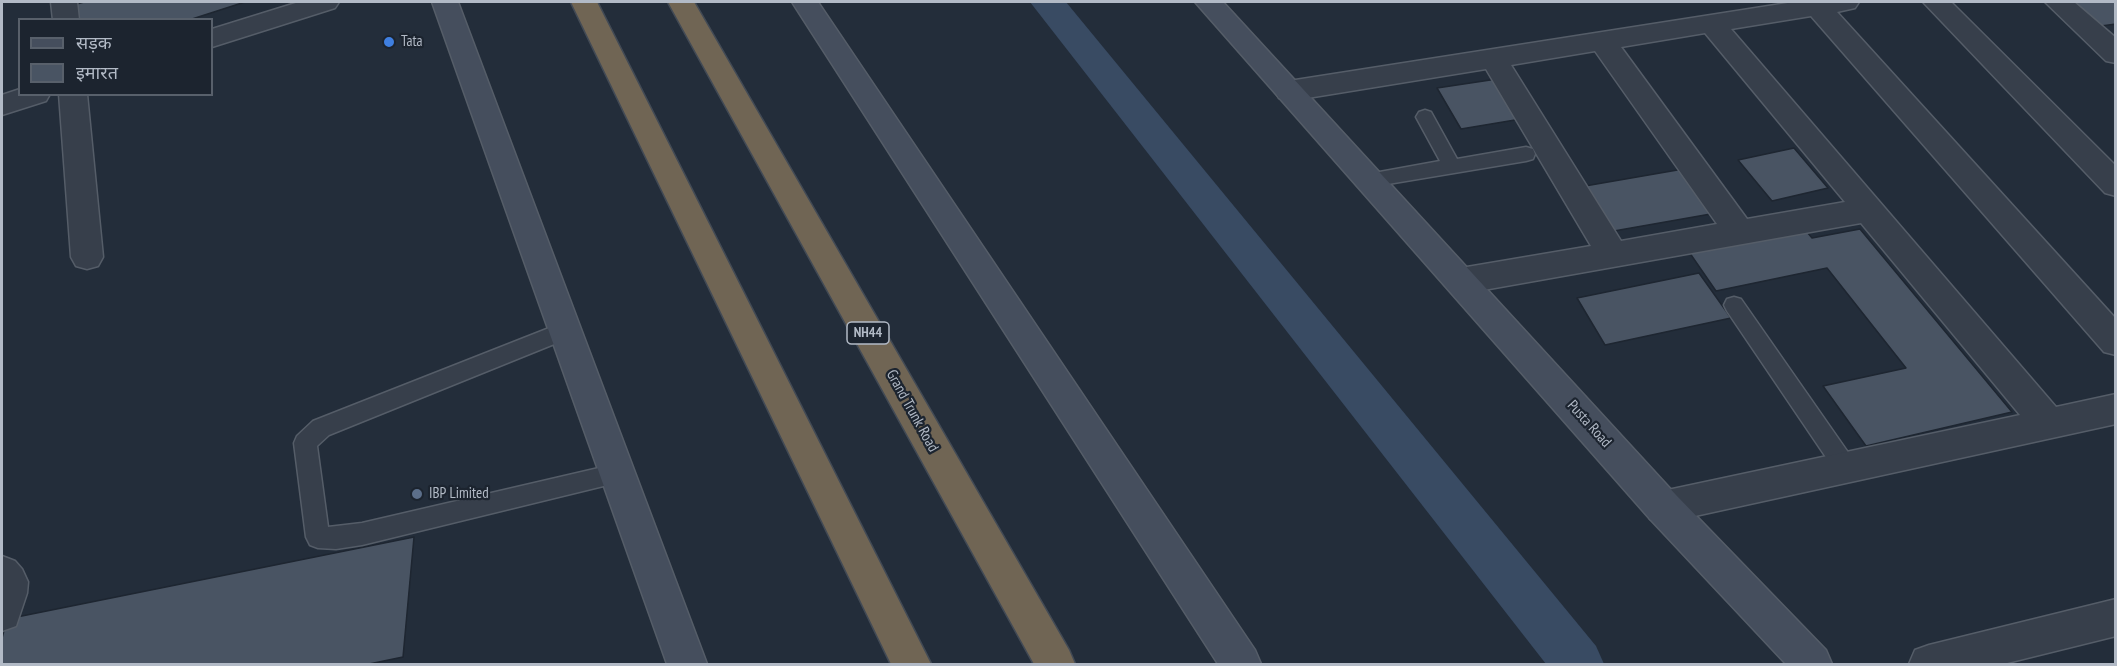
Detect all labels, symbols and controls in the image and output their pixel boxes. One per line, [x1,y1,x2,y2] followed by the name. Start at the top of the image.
[18,18,213,96] legend
[76,31,112,54] text: सड़क
[401,33,423,51] place label: Tata
[382,35,396,49] marker: Tata
[76,61,118,84] text: इमारत
[847,322,889,344] road number: NH44
[882,367,942,455] street label: Grand Trunk Road
[1563,397,1615,451] street label: Pusta Road
[429,485,489,503] place label: IBP Limited
[410,487,424,501] marker: IBP Limited

